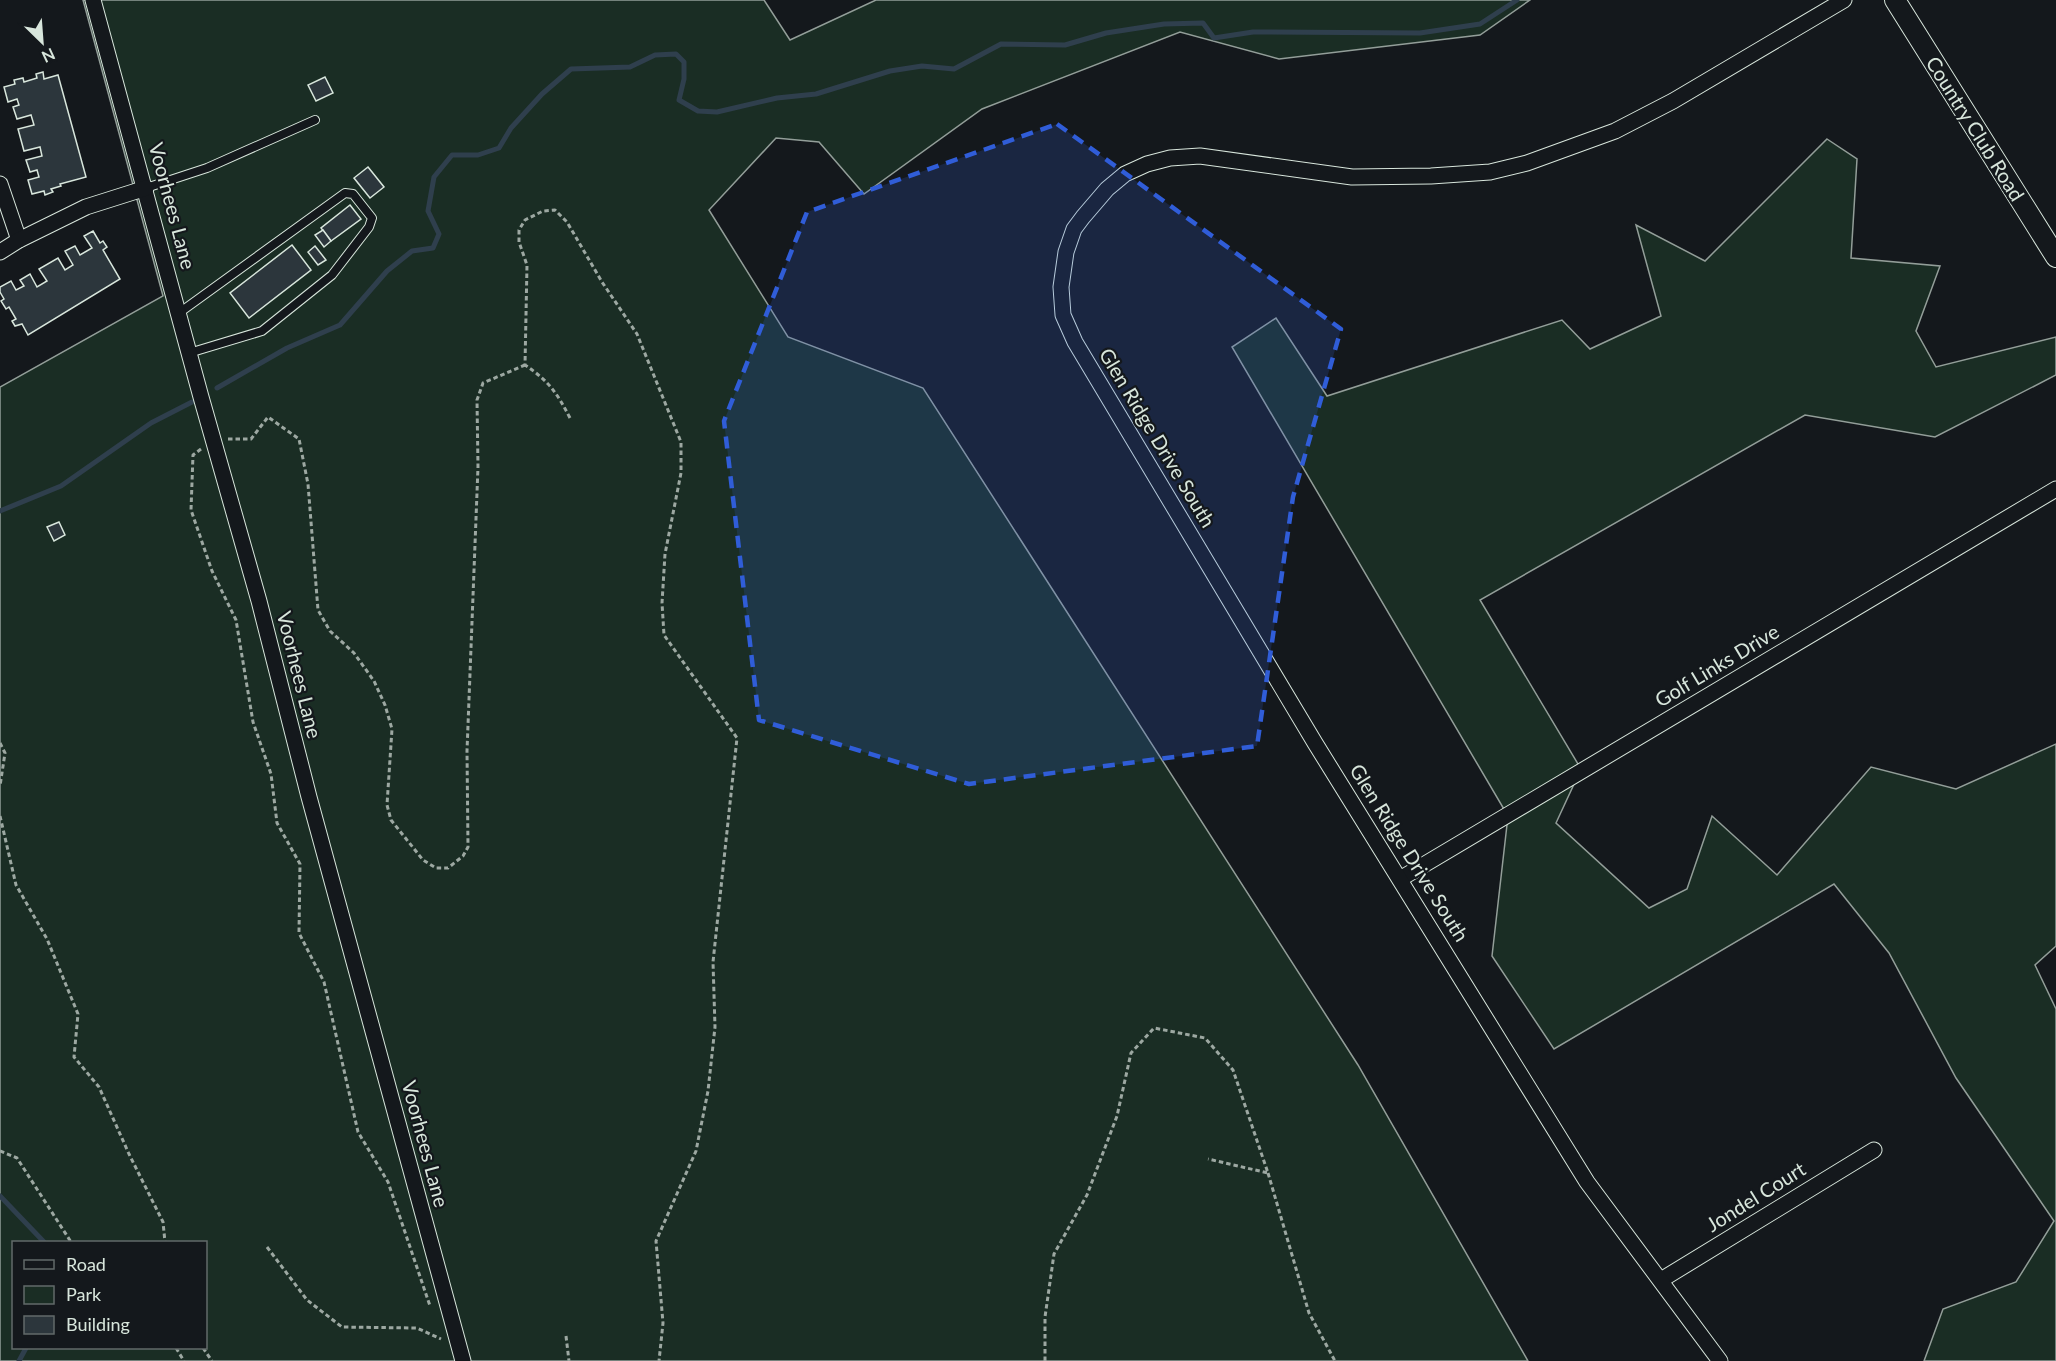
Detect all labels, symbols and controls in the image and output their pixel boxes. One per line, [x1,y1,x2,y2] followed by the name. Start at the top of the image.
[12,12,72,72] north arrow
[39,45,58,67] text: N
[1922,52,2030,205] street label: Country Club Road
[145,140,201,272] street label: Voorhees Lane
[1095,344,1221,531] street label: Glen Ridge Drive South
[273,609,327,741] street label: Voorhees Lane
[1650,619,1783,712] street label: Golf Links Drive
[1345,759,1474,946] street label: Glen Ridge Drive South
[398,1078,454,1210] street label: Voorhees Lane
[1701,1156,1809,1236] street label: Jondel Court
[12,1241,207,1349] legend
[66,1253,106,1275] text: Road
[66,1283,102,1305] text: Park
[66,1313,130,1335] text: Building

